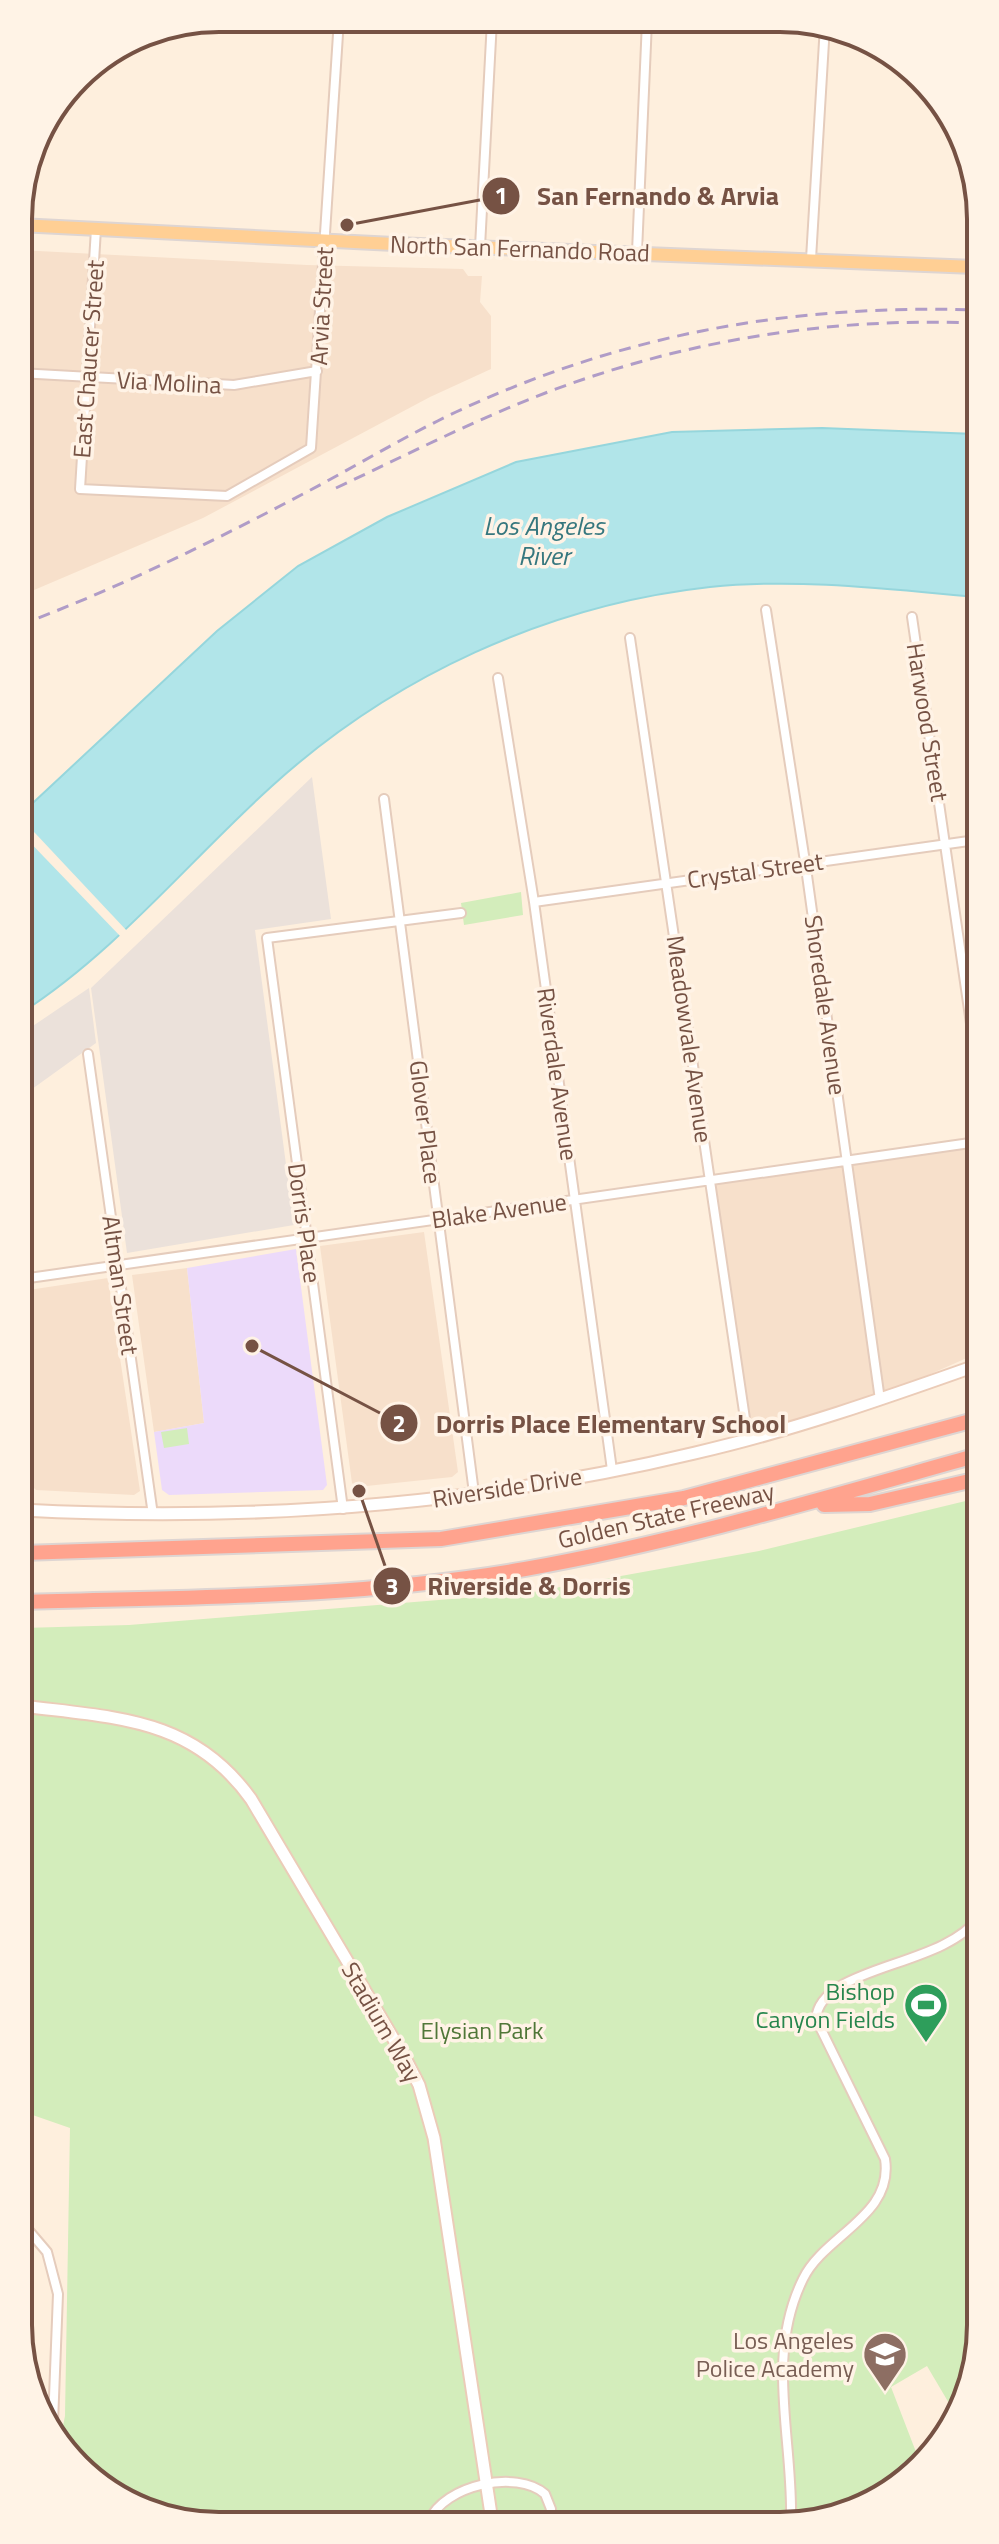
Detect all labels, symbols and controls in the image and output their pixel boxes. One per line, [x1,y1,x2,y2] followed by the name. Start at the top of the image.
[481,171,795,221] callout: San Fernando & Arvia
[537,176,779,215] text: San Fernando & Arvia
[494,177,508,213] text: 1
[389,225,651,271] street label: North San Fernando Road
[300,245,342,366] street label: Arvia Street
[63,258,113,459] street label: East Chaucer Street
[116,361,222,403] street label: Via Molina
[484,506,606,575] water label: Los Angeles River
[898,640,958,804] street label: Harwood Street
[685,843,826,897] street label: Crystal Street
[796,913,856,1097] street label: Shoredale Avenue
[658,933,722,1145] street label: Meadowvale Avenue
[528,985,588,1163] street label: Riverdale Avenue
[401,1058,451,1186] street label: Glover Place
[279,1161,331,1285] street label: Dorris Place
[429,1183,569,1237] street label: Blake Avenue
[93,1213,149,1358] street label: Altman Street
[379,1398,802,1448] callout: Dorris Place Elementary School
[436,1404,786,1443] text: Dorris Place Elementary School
[392,1405,406,1441] text: 2
[430,1457,584,1517] street label: Riverside Drive
[554,1473,778,1557] street label: Golden State Freeway
[372,1561,647,1611] callout: Riverside & Dorris
[427,1566,631,1605] text: Riverside & Dorris
[385,1568,399,1604] text: 3
[333,1955,431,2089] street label: Stadium Way
[756,1973,895,2037] place label: Bishop Canyon Fields
[902,1981,950,2044] sports icon: Bishop Canyon Fields
[421,2012,544,2048] park label: Elysian Park
[696,2322,854,2386] place label: Los Angeles Police Academy
[861,2330,909,2393] school or university icon: Los Angeles Police Academy

